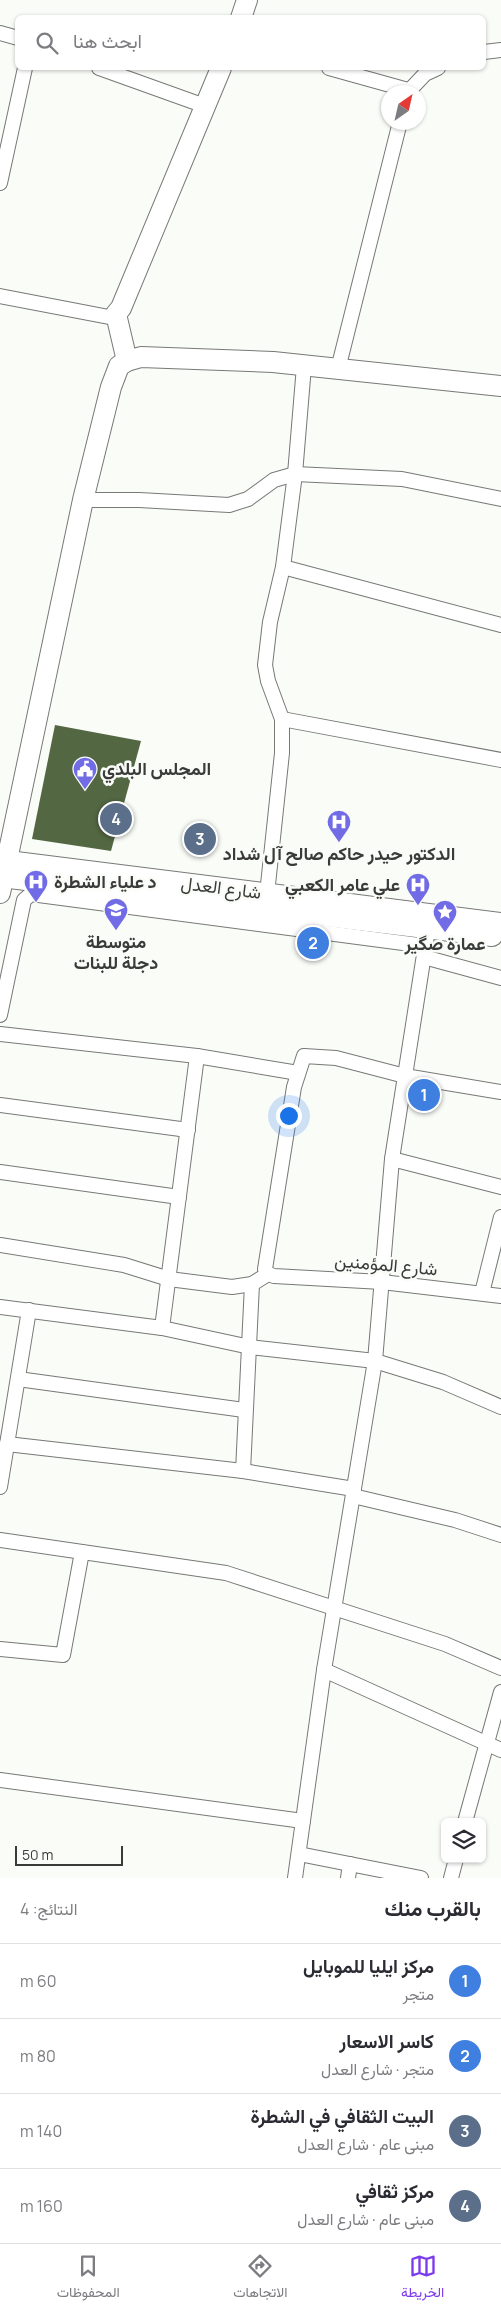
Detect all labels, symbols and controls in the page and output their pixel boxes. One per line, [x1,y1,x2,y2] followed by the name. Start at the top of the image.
[15,15,486,70] search box
[73,28,142,54] text: ابحث هنا
[33,29,61,57] icon: search
[381,85,426,130] north arrow
[72,756,98,790] public building icon: المجلس البلدي
[102,756,211,784] place label: المجلس البلدي
[100,800,132,838] pin: 4
[326,809,352,843] hospital icon: الدكتور حيدر حاكم صالح آل شداد
[184,820,216,858] pin: 3
[223,841,455,866] place label: الدكتور حيدر حاكم صالح آل شداد
[23,869,49,903] hospital icon: د علياء الشطرة
[54,869,157,893] place label: د علياء الشطرة
[180,870,263,905] street label: شارع العدل
[285,872,400,900] place label: علي عامر الكعبي
[405,872,431,906] hospital icon: علي عامر الكعبي
[103,897,129,931] school or university icon: متوسطة دجلة للبنات
[432,899,458,933] place icon: عمارة صگير
[297,924,329,962] pin: 2
[74,929,158,974] place label: متوسطة دجلة للبنات
[403,931,486,955] place label: عمارة صگير
[408,1076,440,1114] pin: 1
[276,1103,302,1129] your location
[334,1248,439,1281] street label: شارع المؤمنين
[441,1818,486,1863] map controls
[441,1818,486,1863] button: layers
[15,1843,122,1866] scale bar
[22,1845,53,1864] text: 50 m
[385,1894,481,1922] text: بالقرب منك
[20,1898,77,1920] text: النتائج: 4
[303,1953,434,1979] text: مركز ايليا للموبايل
[20,1970,56,1992] text: 60 m
[462,1970,469,1992] text: 1
[403,1983,434,2005] text: متجر
[339,2028,434,2054] text: كاسر الاسعار
[20,2045,56,2067] text: 80 m
[460,2045,470,2067] text: 2
[321,2058,434,2080] text: متجر · شارع العدل
[250,2103,434,2129] text: البيت الثقافي في الشطرة
[20,2120,62,2142] text: 140 m
[460,2120,470,2142] text: 3
[297,2133,434,2155] text: مبنى عام · شارع العدل
[355,2178,434,2204] text: مركز ثقافي
[20,2195,63,2217] text: 160 m
[460,2195,470,2217] text: 4
[297,2208,434,2230] text: مبنى عام · شارع العدل
[57,2252,120,2305] tab: المحفوظات
[233,2252,288,2305] tab: الاتجاهات
[401,2252,444,2305] tab: الخريطة

